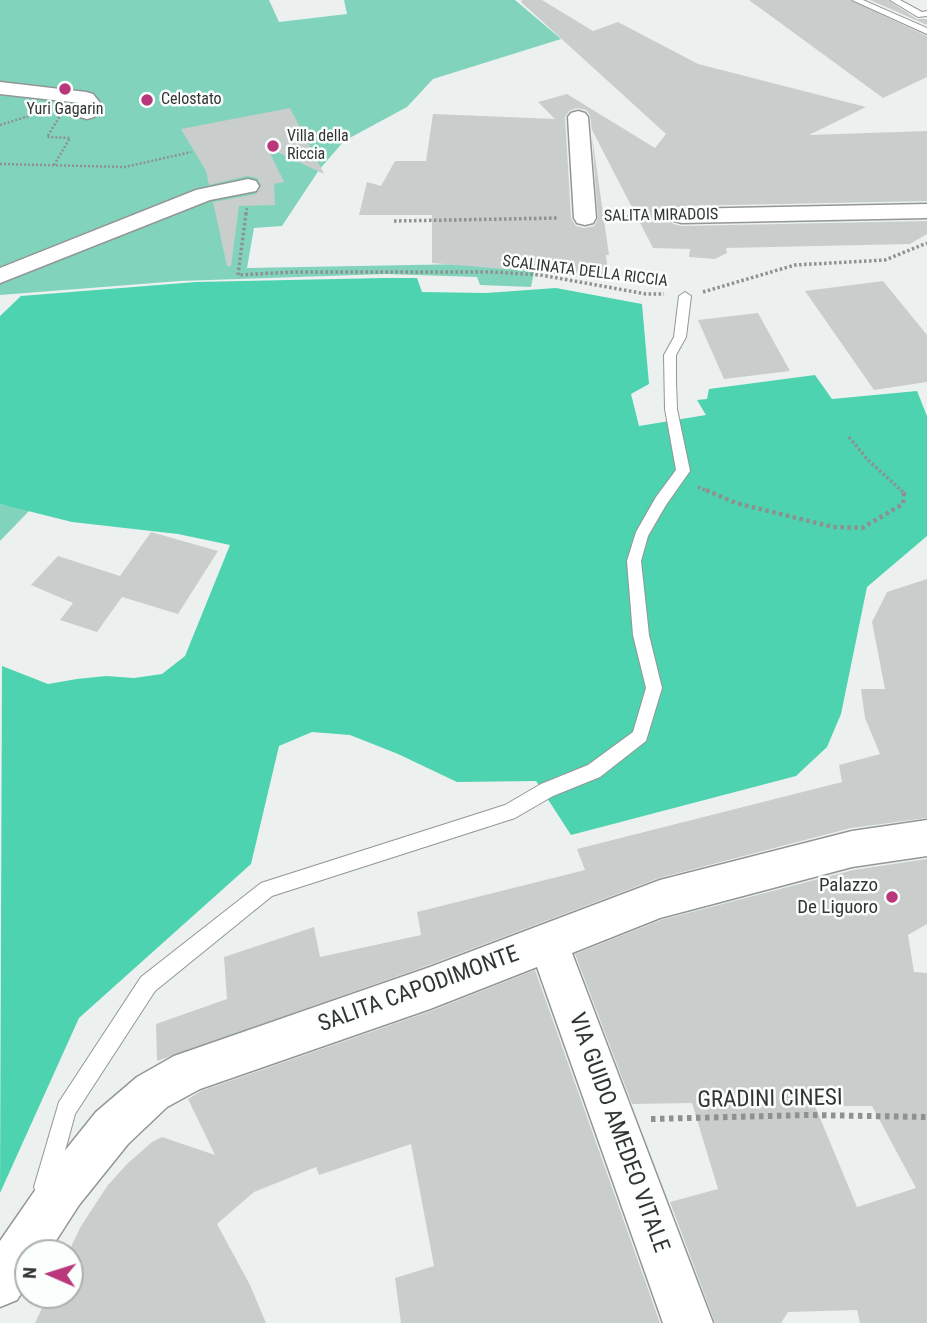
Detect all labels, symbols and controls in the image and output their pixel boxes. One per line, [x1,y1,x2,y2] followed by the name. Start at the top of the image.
[57,81,73,97] marker: Yuri Gagarin
[161,90,222,110] place label: Celostato
[139,92,155,108] marker: Celostato
[26,100,104,120] place label: Yuri Gagarin
[287,127,349,165] place label: Villa della Riccia
[265,138,281,154] marker: Villa della Riccia
[604,205,718,227] street label: SALITA MIRADOIS
[501,252,669,292] street label: SCALINATA DELLA RICCIA
[797,875,878,919] place label: Palazzo De Liguoro
[884,889,900,905] marker: Palazzo De Liguoro
[315,941,523,1039] street label: SALITA CAPODIMONTE
[562,1010,674,1256] street label: VIA GUIDO AMEDEO VITALE
[697,1085,843,1115] street label: GRADINI CINESI
[14,1239,84,1309] north arrow
[18,1267,41,1279] text: N

